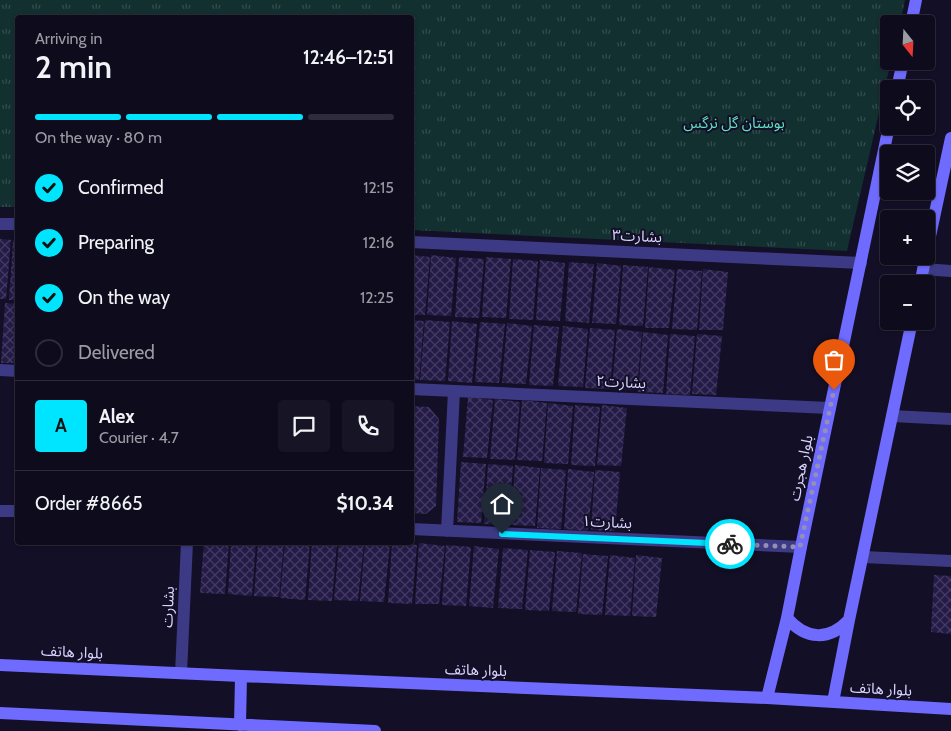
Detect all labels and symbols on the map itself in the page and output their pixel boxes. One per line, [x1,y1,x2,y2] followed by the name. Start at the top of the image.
[880,15,935,70] north arrow
[683,114,785,132] park label: بوستان گل نرگس
[611,226,663,246] street label: بشارت۳
[813,339,855,390] pin
[595,372,647,392] street label: بشارت۲
[785,433,817,503] street label: بلوار هجرت
[481,483,523,534] pin
[581,512,633,532] street label: بشارت۱
[705,519,755,569] courier
[158,586,178,628] street label: بشارت
[41,641,103,663] street label: بلوار هاتف
[445,660,507,680] street label: بلوار هاتف
[850,678,912,700] street label: بلوار هاتف

